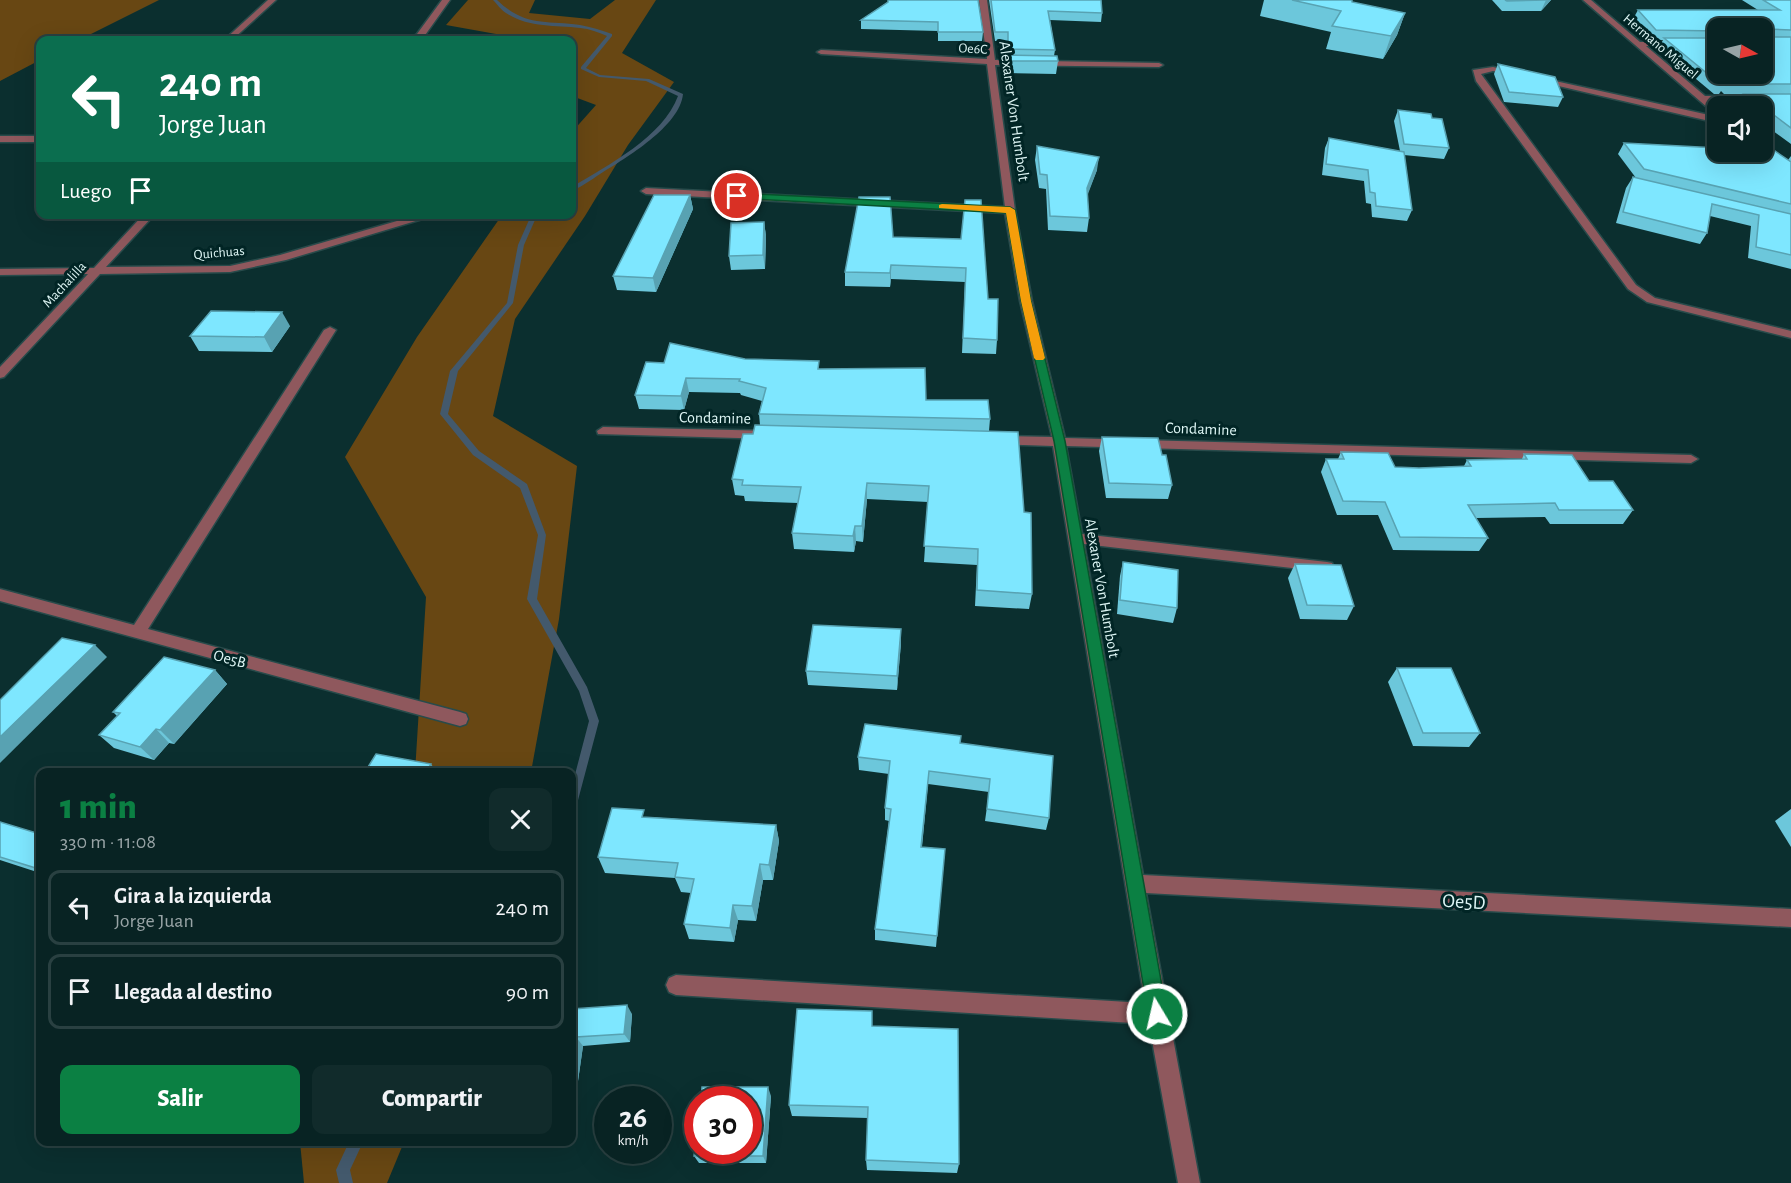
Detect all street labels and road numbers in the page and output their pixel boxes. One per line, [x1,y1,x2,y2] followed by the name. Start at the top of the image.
[1620,12,1700,82] street label: Hermano Miguel
[996,40,1032,182] street label: Alexaner Von Humbolt
[958,41,988,57] street label: Oe6C
[193,244,245,262] street label: Quichuas
[40,259,90,310] street label: Machalilla
[679,409,751,427] street label: Condamine
[1165,420,1237,438] street label: Condamine
[1082,517,1122,659] street label: Alexaner Von Humbolt
[212,647,248,671] street label: Oe5B
[1442,891,1486,913] street label: Oe5D

